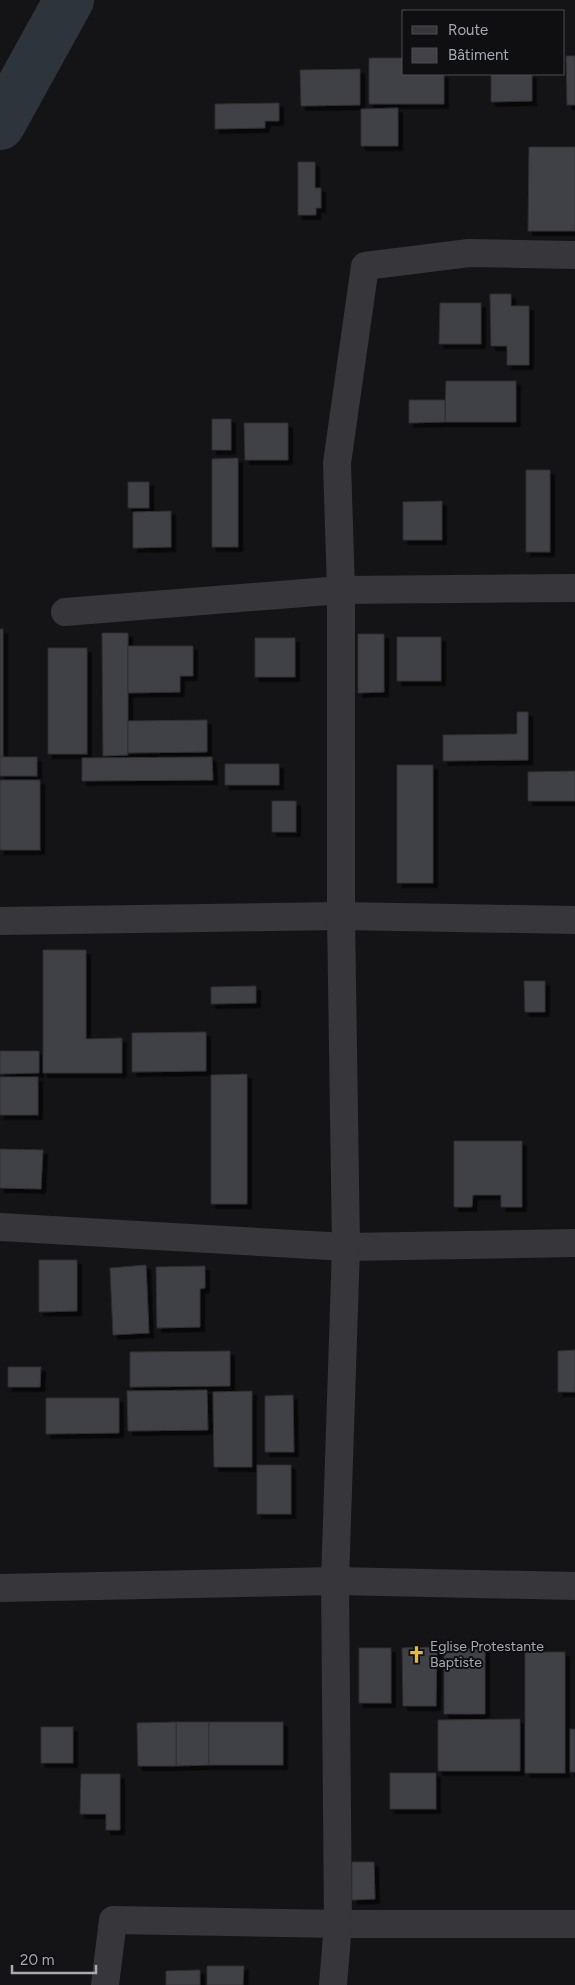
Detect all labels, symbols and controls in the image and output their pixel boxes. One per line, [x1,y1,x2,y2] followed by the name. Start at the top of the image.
[402,10,565,75] legend
[448,21,488,39] text: Route
[448,46,509,64] text: Bâtiment
[430,1638,544,1671] place label: Eglise Protestante Baptiste
[406,1644,426,1664] church icon: Eglise Protestante Baptiste
[12,1942,96,1974] scale bar
[20,1951,54,1969] text: 20 m

